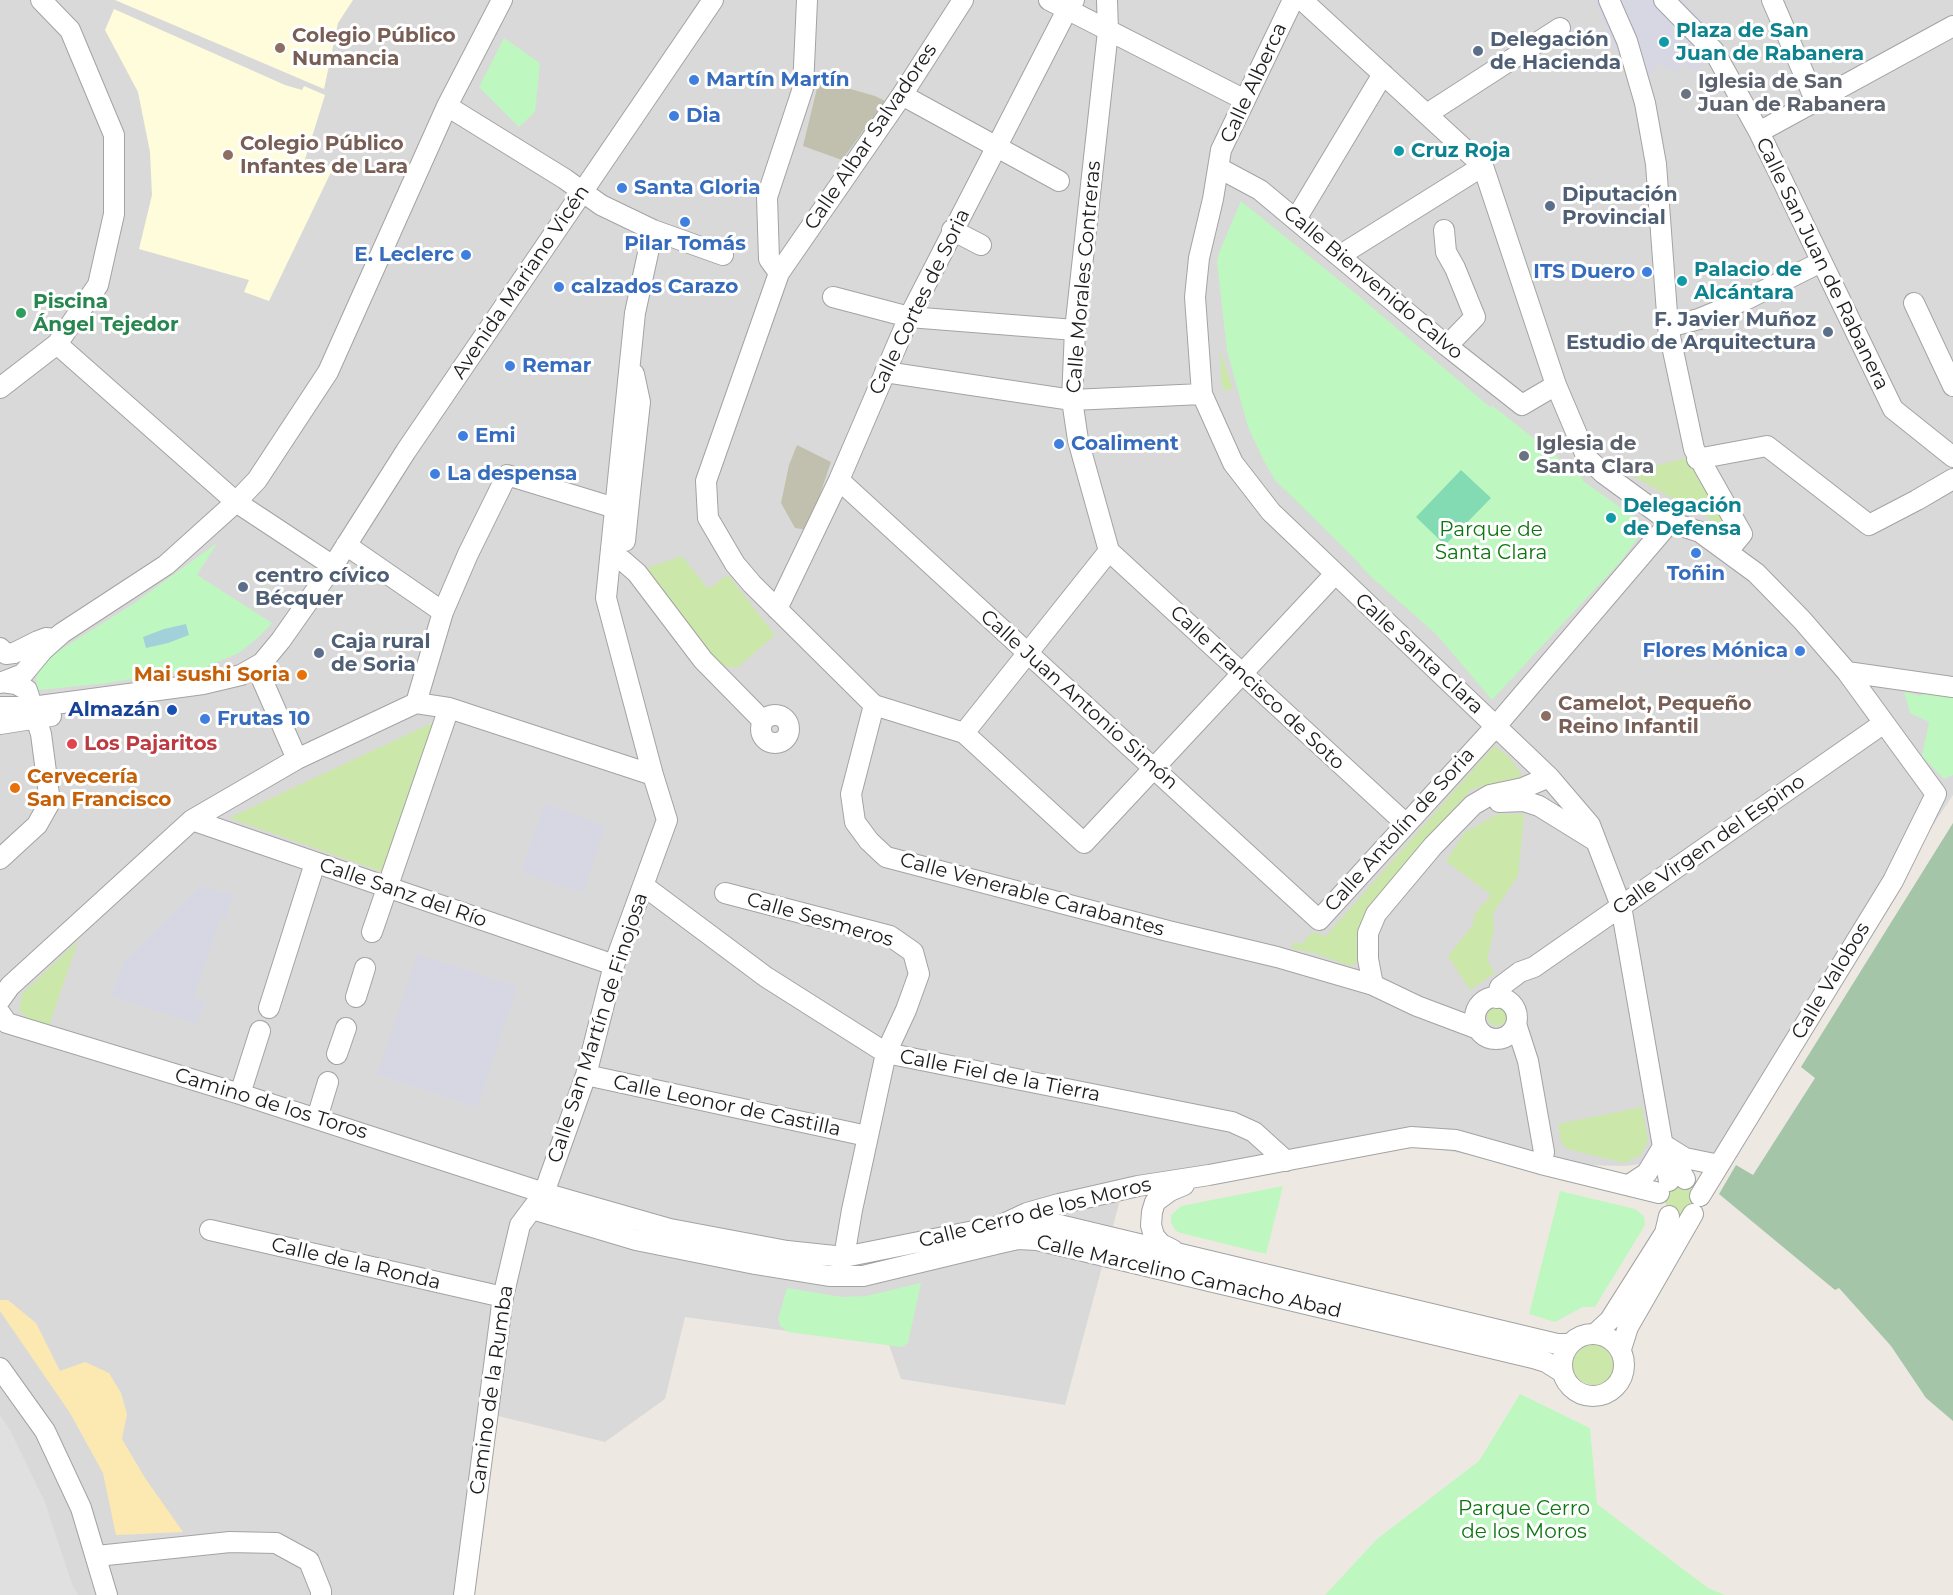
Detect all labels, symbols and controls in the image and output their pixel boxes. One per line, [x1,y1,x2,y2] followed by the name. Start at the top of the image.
[1216,19,1292,147] street label: Calle Alberca
[1676,19,1864,66] place label: Plaza de San Juan de Rabanera
[292,24,456,71] place label: Colegio Público Numancia
[1490,28,1621,75] place label: Delegación de Hacienda
[1657,35,1671,49] marker: Plaza de San Juan de Rabanera
[800,39,942,235] street label: Calle Albar Salvadores
[273,41,287,55] marker: Colegio Público Numancia
[1471,44,1485,58] marker: Delegación de Hacienda
[706,68,849,92] place label: Martín Martín
[1698,70,1886,117] place label: Iglesia de San Juan de Rabanera
[687,73,701,87] marker: Martín Martín
[1679,87,1693,101] marker: Iglesia de San Juan de Rabanera
[686,104,721,128] place label: Dia
[667,109,681,123] marker: Dia
[240,132,408,179] place label: Colegio Público Infantes de Lara
[1750,134,1894,394] street label: Calle San Juan de Rabanera
[1411,139,1511,163] place label: Cruz Roja
[1392,144,1406,158] marker: Cruz Roja
[221,148,235,162] marker: Colegio Público Infantes de Lara
[1062,160,1106,394] street label: Calle Morales Contreras
[634,176,761,200] place label: Santa Gloria
[447,180,595,384] street label: Avenida Mariano Vicén
[615,181,629,195] marker: Santa Gloria
[1562,183,1678,230] place label: Diputación Provincial
[1543,199,1557,213] marker: Diputación Provincial
[1278,201,1468,365] street label: Calle Bienvenido Calvo
[864,205,976,399] street label: Calle Cortes de Soria
[678,215,692,229] marker: Pilar Tomás
[624,232,746,256] place label: Pilar Tomás
[354,243,454,267] place label: E. Leclerc
[459,248,473,262] marker: E. Leclerc
[1694,258,1802,305] place label: Palacio de Alcántara
[1533,260,1635,284] place label: ITS Duero
[1640,265,1654,279] marker: ITS Duero
[1675,274,1689,288] marker: Palacio de Alcántara
[571,275,738,299] place label: calzados Carazo
[552,280,566,294] marker: calzados Carazo
[33,290,179,337] place label: Piscina Ángel Tejedor
[14,306,28,320] marker: Piscina Ángel Tejedor
[1566,308,1816,355] place label: F. Javier Muñoz Estudio de Arquitectura
[1821,325,1835,339] marker: F. Javier Muñoz Estudio de Arquitectura
[522,354,591,378] place label: Remar
[503,359,517,373] marker: Remar
[475,424,515,448] place label: Emi
[456,429,470,443] marker: Emi
[1071,432,1179,456] place label: Coaliment
[1536,432,1654,479] place label: Iglesia de Santa Clara
[1052,437,1066,451] marker: Coaliment
[1517,449,1531,463] marker: Iglesia de Santa Clara
[447,462,577,486] place label: La despensa
[428,467,442,481] marker: La despensa
[1623,494,1742,541] place label: Delegación de Defensa
[1604,511,1618,525] marker: Delegación de Defensa
[1435,518,1547,565] park label: Parque de Santa Clara
[1689,546,1703,560] marker: Toñin
[1667,562,1725,586] place label: Toñin
[255,564,390,611] place label: centro cívico Bécquer
[236,580,250,594] marker: centro cívico Bécquer
[1350,588,1488,720] street label: Calle Santa Clara
[1165,601,1349,775] street label: Calle Francisco de Soto
[975,605,1183,795] street label: Calle Juan Antonio Simón
[331,630,430,677] place label: Caja rural de Soria
[1643,639,1788,663] place label: Flores Mónica
[1793,644,1807,658] marker: Flores Mónica
[312,646,326,660] marker: Caja rural de Soria
[134,663,290,687] place label: Mai sushi Soria
[295,668,309,682] marker: Mai sushi Soria
[1558,692,1752,739] place label: Camelot, Pequeño Reino Infantil
[68,698,160,722] place label: Almazán
[165,703,179,717] marker: Almazán
[217,707,310,731] place label: Frutas 10
[1539,709,1553,723] marker: Camelot, Pequeño Reino Infantil
[198,712,212,726] marker: Frutas 10
[84,732,217,756] place label: Los Pajaritos
[65,737,79,751] marker: Los Pajaritos
[1320,743,1480,917] street label: Calle Antolín de Soria
[27,765,171,812] place label: Cervecería San Francisco
[1608,769,1810,921] street label: Calle Virgen del Espino
[8,781,22,795] marker: Cervecería San Francisco
[897,848,1167,942] street label: Calle Venerable Carabantes
[316,853,490,933] street label: Calle Sanz del Río
[744,888,896,952] street label: Calle Sesmeros
[543,890,653,1166] street label: Calle San Martín de Finojosa
[1787,918,1875,1044] street label: Calle Valobos
[898,1045,1102,1107] street label: Calle Fiel de la Tierra
[172,1063,370,1145] street label: Camino de los Toros
[611,1070,843,1142] street label: Calle Leonor de Castilla
[916,1172,1154,1254] street label: Calle Cerro de los Moros
[1034,1230,1344,1324] street label: Calle Marcelino Camacho Abad
[269,1233,443,1295] street label: Calle de la Ronda
[465,1284,519,1496] street label: Camino de la Rumba
[1458,1497,1590,1544] park label: Parque Cerro de los Moros

